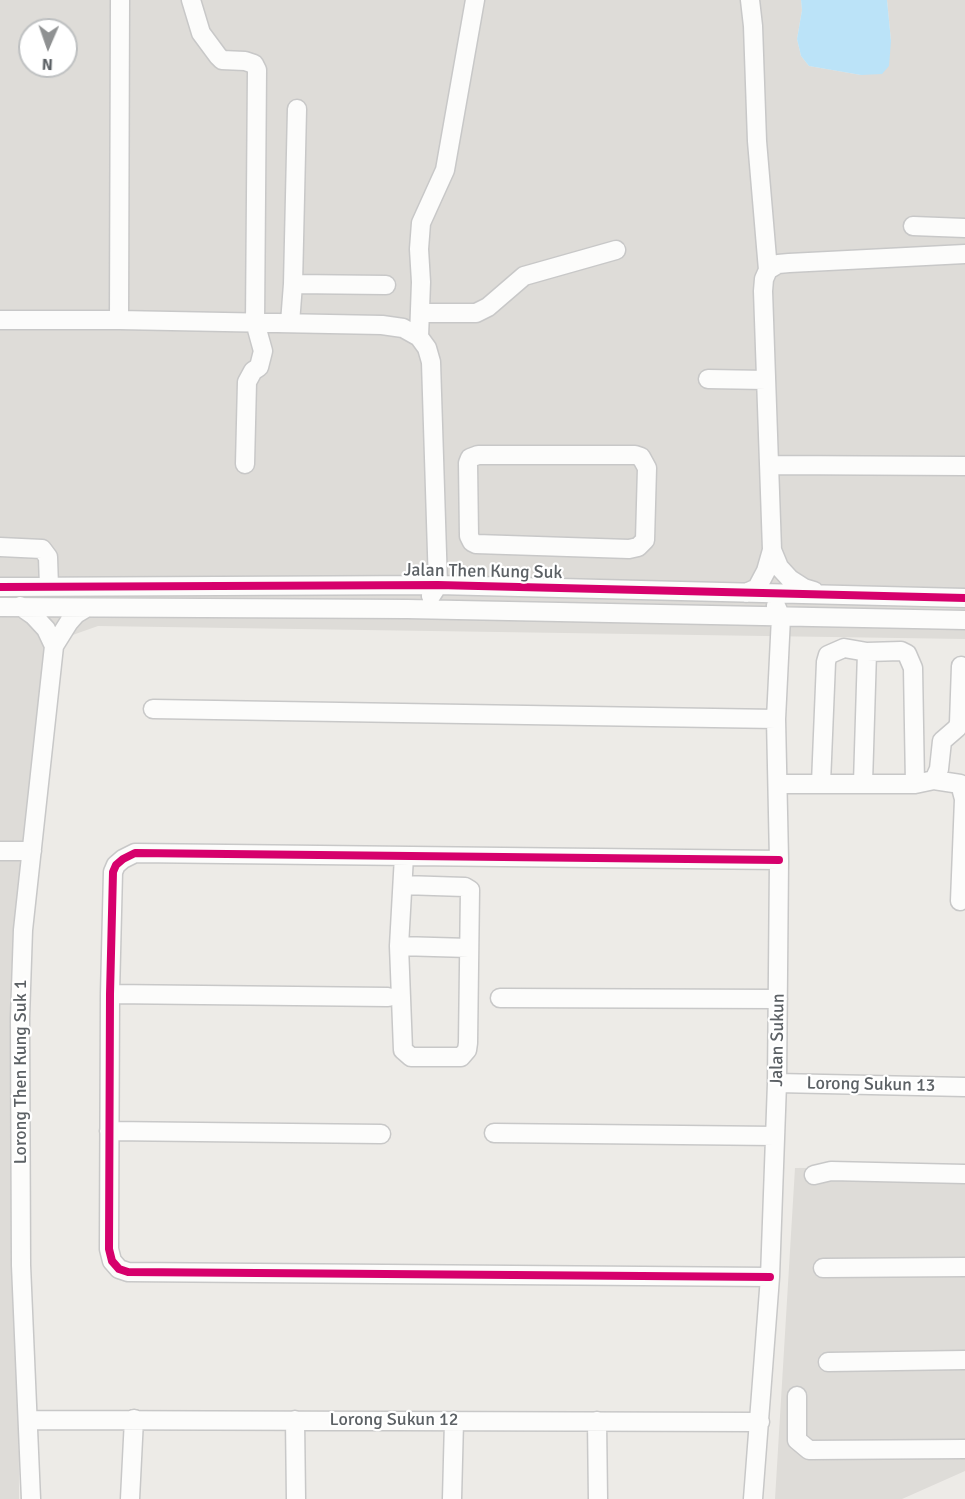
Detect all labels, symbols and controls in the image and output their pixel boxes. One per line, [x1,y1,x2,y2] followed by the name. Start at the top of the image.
[18,18,78,78] north arrow
[42,54,53,74] text: N
[403,560,563,584] street label: Jalan Then Kung Suk
[10,980,32,1164] street label: Lorong Then Kung Suk 1
[766,993,790,1087] street label: Jalan Sukun
[806,1073,936,1097] street label: Lorong Sukun 13
[330,1409,458,1431] street label: Lorong Sukun 12

